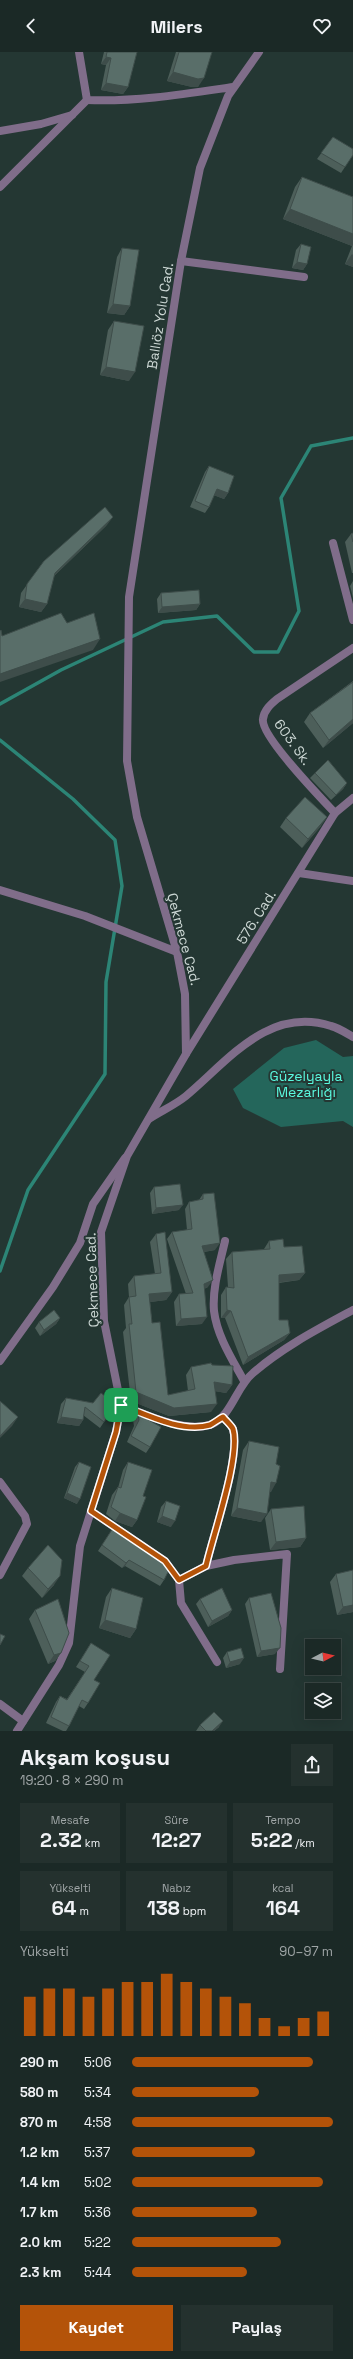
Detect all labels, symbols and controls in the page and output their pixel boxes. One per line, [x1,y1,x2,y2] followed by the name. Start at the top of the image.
[20,15,42,37] icon: back
[150,15,203,38] text: Milers
[311,15,333,37] icon: heart
[143,261,177,371] street label: Ballıöz Yolu Cad.
[270,716,316,768] street label: 603. Sk.
[232,887,280,947] street label: 576. Cad.
[163,891,205,987] street label: Çekmece Cad.
[269,1067,343,1101] park label: Güzelyayla Mezarlığı
[81,1232,103,1328] street label: Çekmece Cad.
[104,1388,138,1422] pin
[110,1394,132,1416] icon: arrive
[305,1639,341,1675] north arrow
[305,1639,341,1719] map controls
[305,1683,341,1719] button: layers
[20,1743,170,1771] text: Akşam koşusu
[291,1744,333,1786] button: share
[20,1772,123,1789] text: 19:20 · 8 × 290 m
[51,1813,90,1827] text: Mesafe
[165,1813,188,1827] text: Süre
[265,1813,300,1827] text: Tempo
[40,1827,82,1853] text: 2.32
[152,1827,201,1853] text: 12:27
[251,1827,293,1853] text: 5:22
[82,1836,100,1850] text: km
[293,1836,315,1850] text: /km
[50,1881,91,1895] text: Yükselti
[162,1881,191,1895] text: Nabız
[272,1881,293,1895] text: kcal
[51,1895,77,1921] text: 64
[147,1895,180,1921] text: 138
[266,1895,300,1921] text: 164
[77,1904,89,1918] text: m
[180,1904,206,1918] text: bpm
[20,1943,69,1960] text: Yükselti
[279,1943,333,1960] text: 90–97 m
[20,2054,59,2071] text: 290 m
[84,2054,111,2071] text: 5:06
[20,2084,58,2101] text: 580 m
[84,2084,111,2101] text: 5:34
[20,2114,58,2131] text: 870 m
[84,2114,111,2131] text: 4:58
[20,2144,59,2161] text: 1.2 km
[84,2144,110,2161] text: 5:37
[20,2174,60,2191] text: 1.4 km
[84,2174,111,2191] text: 5:02
[20,2204,58,2221] text: 1.7 km
[84,2204,111,2221] text: 5:36
[20,2234,62,2251] text: 2.0 km
[84,2234,111,2251] text: 5:22
[20,2264,61,2281] text: 2.3 km
[84,2264,111,2281] text: 5:44
[20,2305,173,2351] button: Kaydet
[181,2305,333,2351] button: Paylaş

